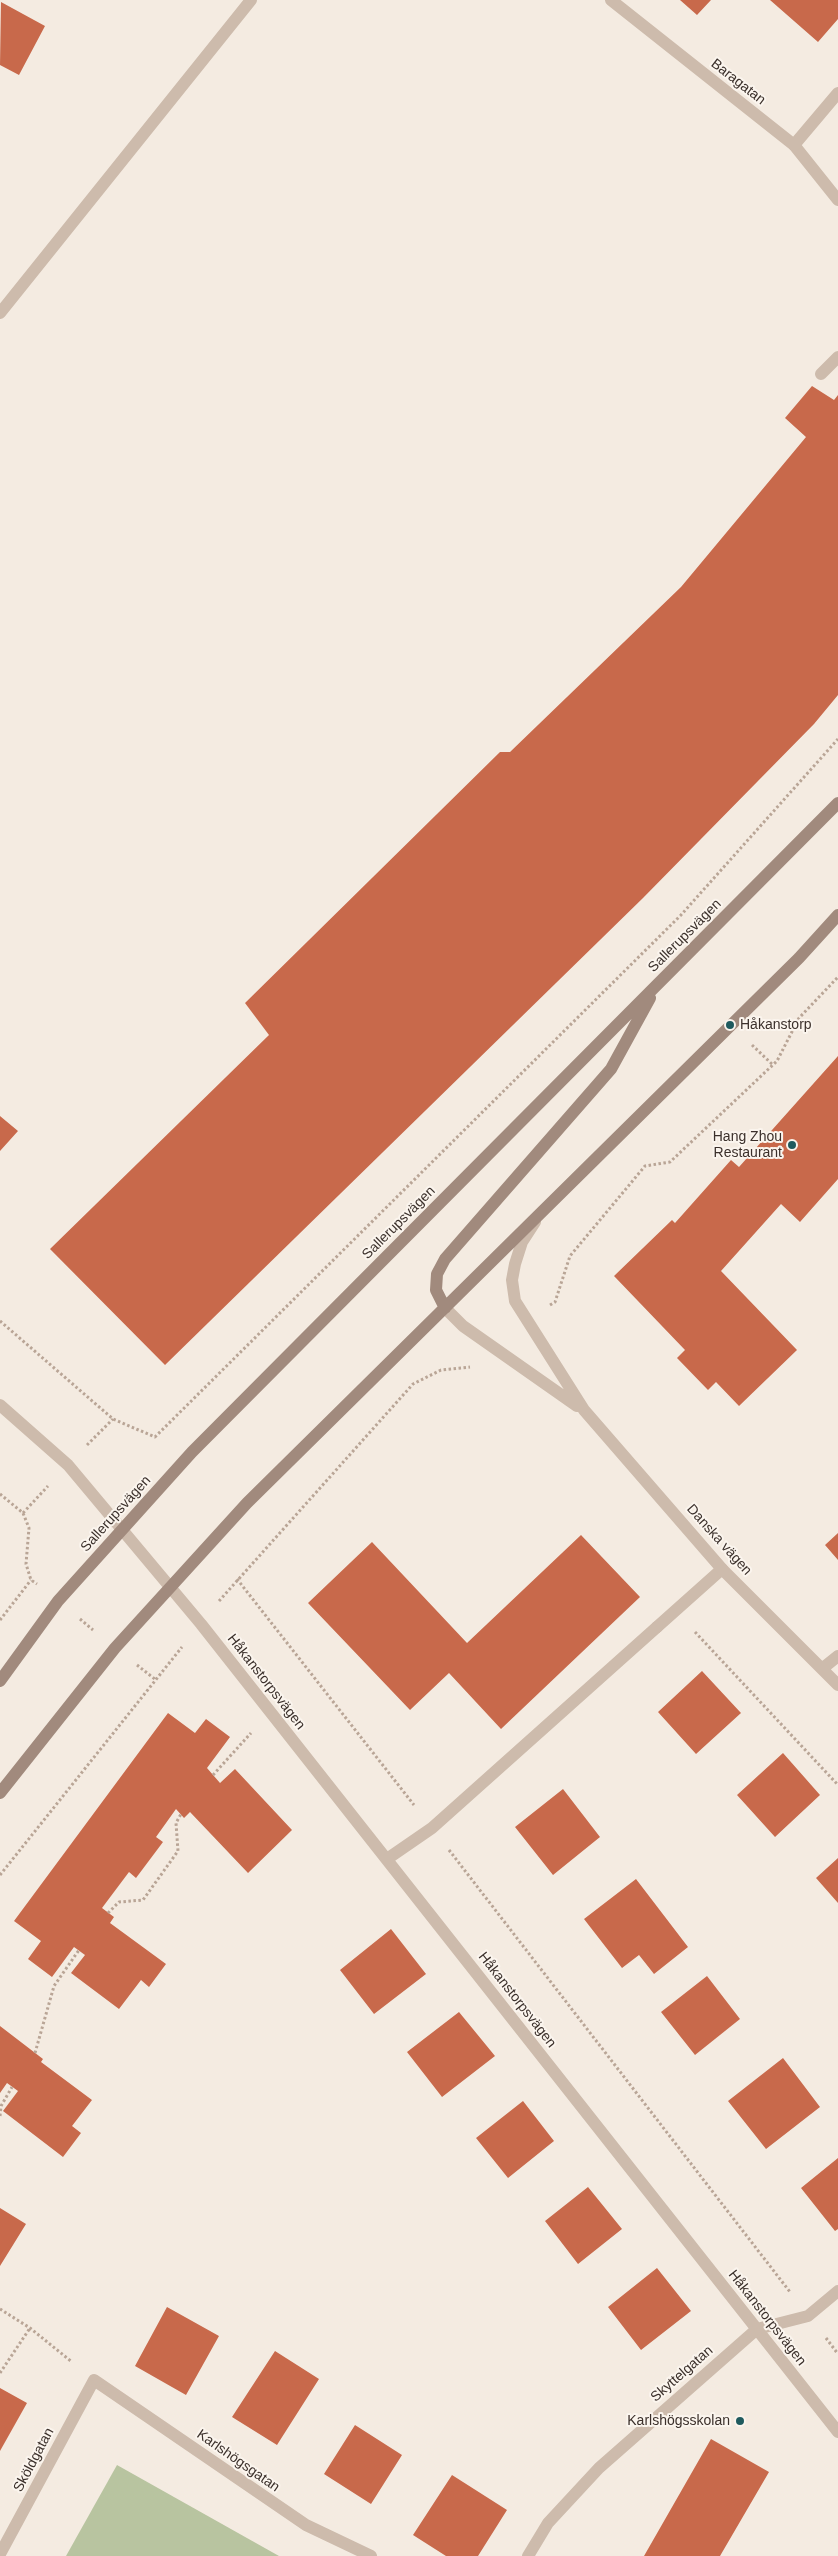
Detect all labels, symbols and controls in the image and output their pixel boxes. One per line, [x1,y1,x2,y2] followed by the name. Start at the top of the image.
[707,55,769,109] street label: Baragatan
[645,896,725,976] street label: Sallerupsvägen
[740,1017,812,1033] place label: Håkanstorp
[724,1019,736,1031] marker: Håkanstorp
[713,1129,782,1162] place label: Hang Zhou Restaurant
[786,1139,798,1151] marker: Hang Zhou Restaurant
[359,1183,439,1263] street label: Sallerupsvägen
[77,1473,155,1555] street label: Sallerupsvägen
[683,1501,755,1579] street label: Danska vägen
[223,1631,309,1733] street label: Håkanstorpsvägen
[474,1949,560,2051] street label: Håkanstorpsvägen
[724,2267,810,2369] street label: Håkanstorpsvägen
[647,2342,717,2406] street label: Skyttelgatan
[627,2413,730,2429] place label: Karlshögsskolan
[734,2415,746,2427] marker: Karlshögsskolan
[10,2425,58,2495] street label: Sköldgatan
[193,2426,283,2496] street label: Karlshögsgatan

